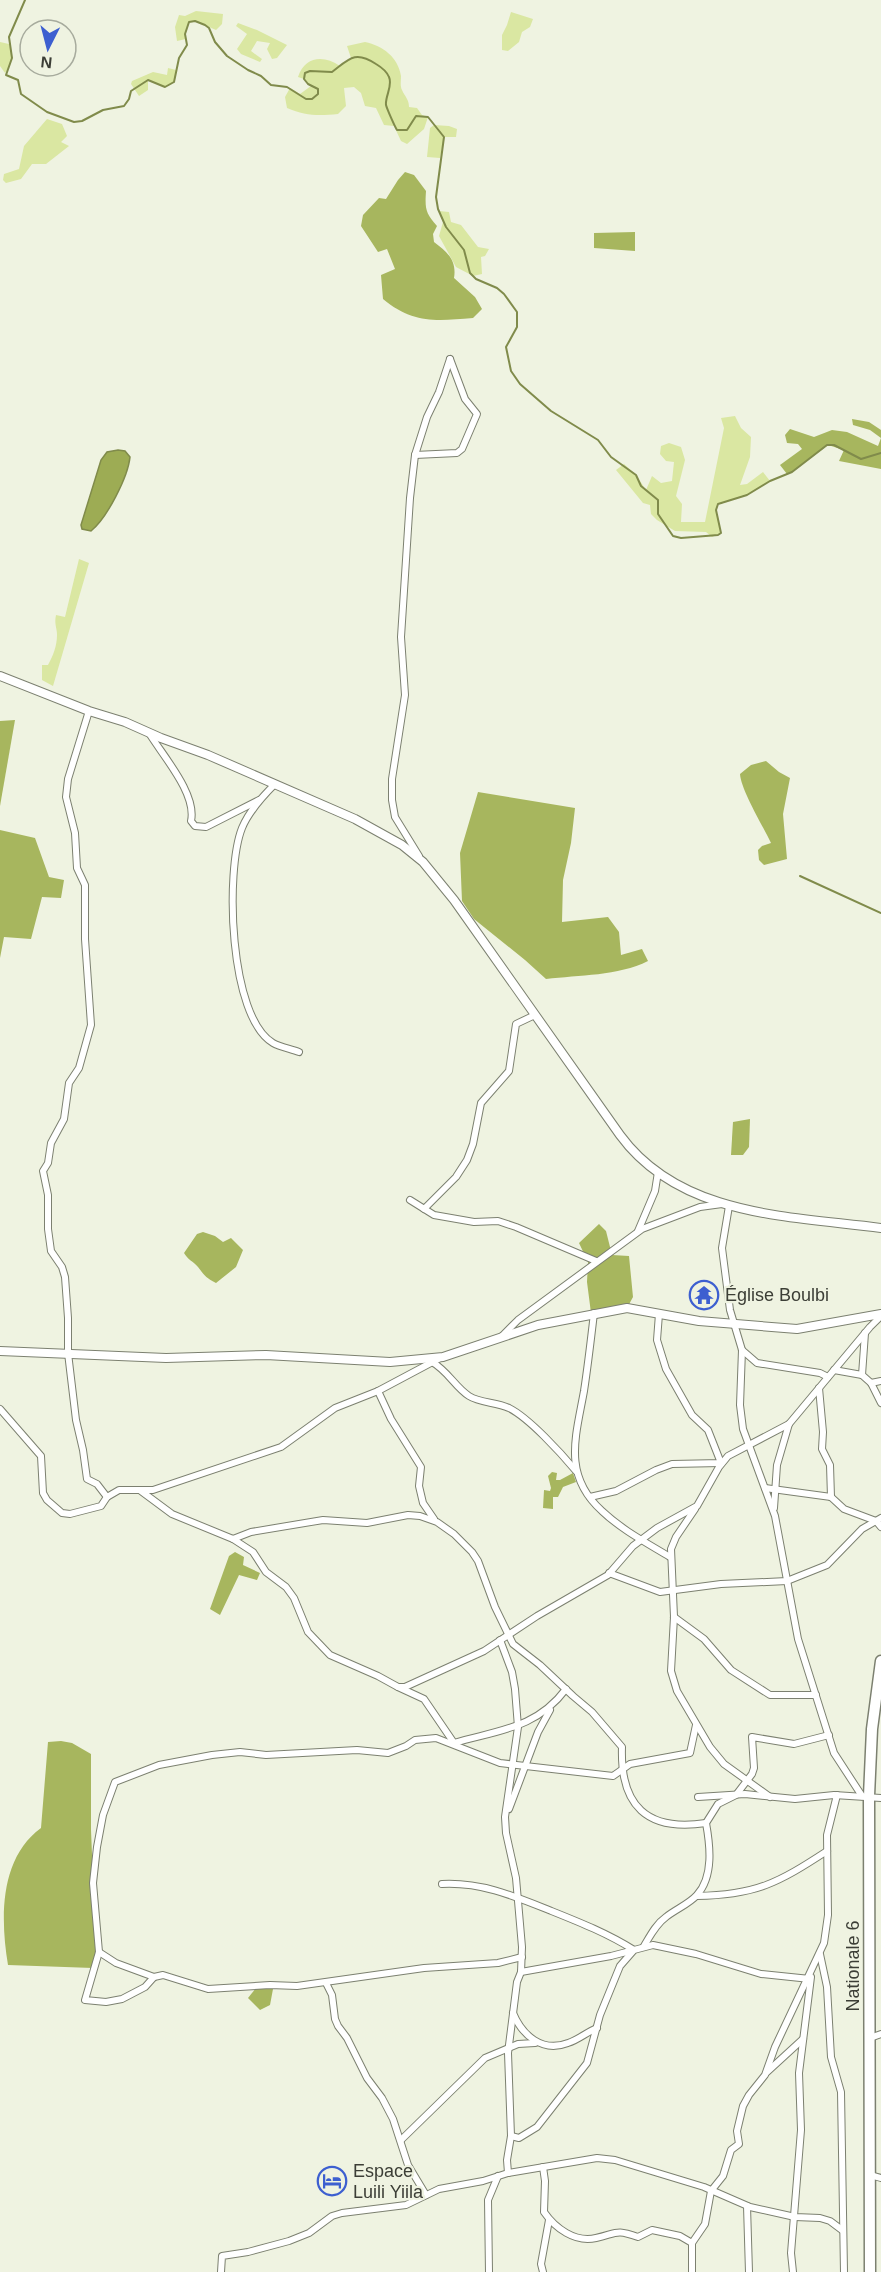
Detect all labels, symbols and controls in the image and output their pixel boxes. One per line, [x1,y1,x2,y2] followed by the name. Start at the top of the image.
[18,18,78,78] north arrow
[40,53,53,71] text: N
[688,1279,720,1311] temple icon: Église Boulbi
[725,1285,829,1305] place label: Église Boulbi
[843,1920,863,2012] street label: Nationale 6
[353,2161,424,2202] place label: Espace Luili Yiila
[316,2165,348,2197] hotel icon: Espace Luili Yiila

